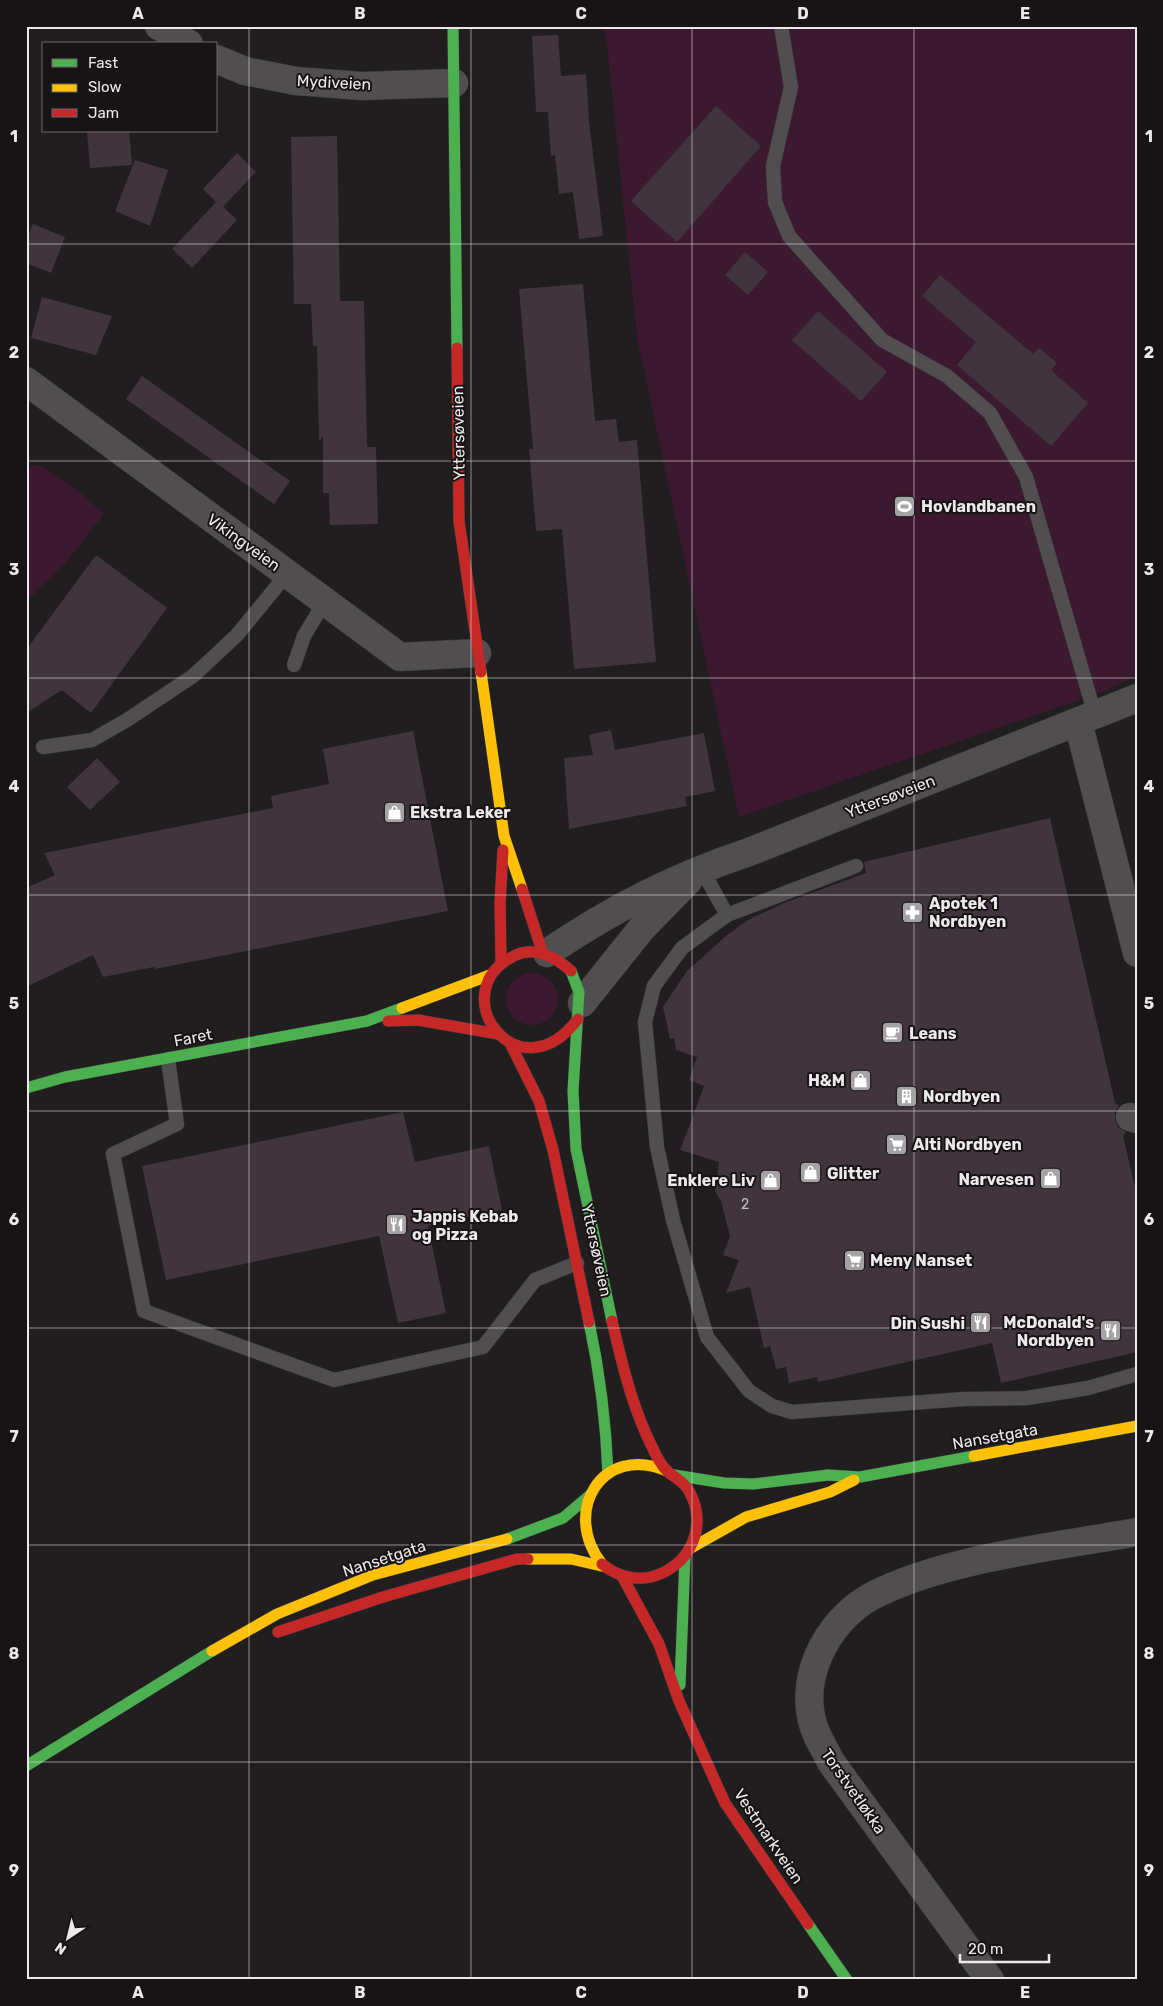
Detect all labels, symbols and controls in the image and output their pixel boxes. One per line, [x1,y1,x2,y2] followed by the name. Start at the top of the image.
[132,4,144,23] text: A
[354,4,366,23] text: B
[575,4,587,23] text: C
[797,4,809,23] text: D
[1020,4,1030,23] text: E
[42,42,218,132] legend
[88,54,118,72] text: Fast
[296,71,372,94] street label: Mydiveien
[88,78,121,96] text: Slow
[88,104,119,122] text: Jam
[10,127,18,146] text: 1
[1145,127,1153,146] text: 1
[9,343,19,362] text: 2
[1144,343,1154,362] text: 2
[448,386,469,480] street label: Yttersøveien
[893,494,917,518] sports icon: Hovlandbanen
[921,497,1036,516] place label: Hovlandbanen
[203,510,284,575] street label: Vikingveien
[9,560,19,579] text: 3
[1144,560,1154,579] text: 3
[843,771,938,822] street label: Yttersøveien
[9,777,20,796] text: 4
[1144,777,1155,796] text: 4
[382,800,406,824] shop icon: Ekstra Leker
[410,803,511,822] place label: Ekstra Leker
[929,894,1006,931] place label: Apotek 1 Nordbyen
[901,900,925,924] pharmacy icon: Apotek 1 Nordbyen
[9,994,19,1013] text: 5
[1144,994,1154,1013] text: 5
[881,1021,905,1045] cafe icon: Leans
[172,1024,214,1051] street label: Faret
[909,1024,957,1043] place label: Leans
[849,1068,873,1092] shop icon: H&M
[808,1071,845,1090] place label: H&M
[895,1084,919,1108] building icon: Nordbyen
[923,1087,1000,1106] place label: Nordbyen
[885,1132,909,1156] supermarket icon: Alti Nordbyen
[913,1135,1022,1154] place label: Alti Nordbyen
[799,1161,823,1185] shop icon: Glitter
[827,1164,880,1183] place label: Glitter
[1038,1167,1062,1191] shop icon: Narvesen
[759,1168,783,1192] shop icon: Enklere Liv
[958,1170,1034,1189] place label: Narvesen
[667,1171,755,1190] place label: Enklere Liv
[741,1196,749,1213] house number: 2
[577,1202,616,1298] street label: Yttersøveien
[412,1207,518,1244] place label: Jappis Kebab og Pizza
[9,1210,19,1229] text: 6
[1144,1210,1154,1229] text: 6
[384,1213,408,1237] restaurant icon: Jappis Kebab og Pizza
[842,1248,866,1272] supermarket icon: Meny Nanset
[870,1251,973,1270] place label: Meny Nanset
[969,1311,993,1335] restaurant icon: Din Sushi
[1003,1313,1094,1350] place label: McDonald's Nordbyen
[891,1314,965,1333] place label: Din Sushi
[1098,1319,1122,1343] restaurant icon: McDonald's Nordbyen
[951,1420,1039,1453] street label: Nansetgata
[9,1427,19,1446] text: 7
[1144,1427,1154,1446] text: 7
[340,1536,428,1581] street label: Nansetgata
[9,1644,20,1663] text: 8
[1144,1644,1155,1663] text: 8
[817,1745,890,1837] street label: Torstvetløkka
[730,1785,807,1887] street label: Vestmarkveien
[9,1861,19,1880] text: 9
[1144,1861,1154,1880] text: 9
[42,1914,92,1964] north arrow
[960,1931,1049,1963] scale bar
[52,1938,70,1958] text: N
[968,1940,1003,1958] text: 20 m
[132,1983,144,2002] text: A
[354,1983,366,2002] text: B
[575,1983,587,2002] text: C
[797,1983,809,2002] text: D
[1020,1983,1030,2002] text: E

